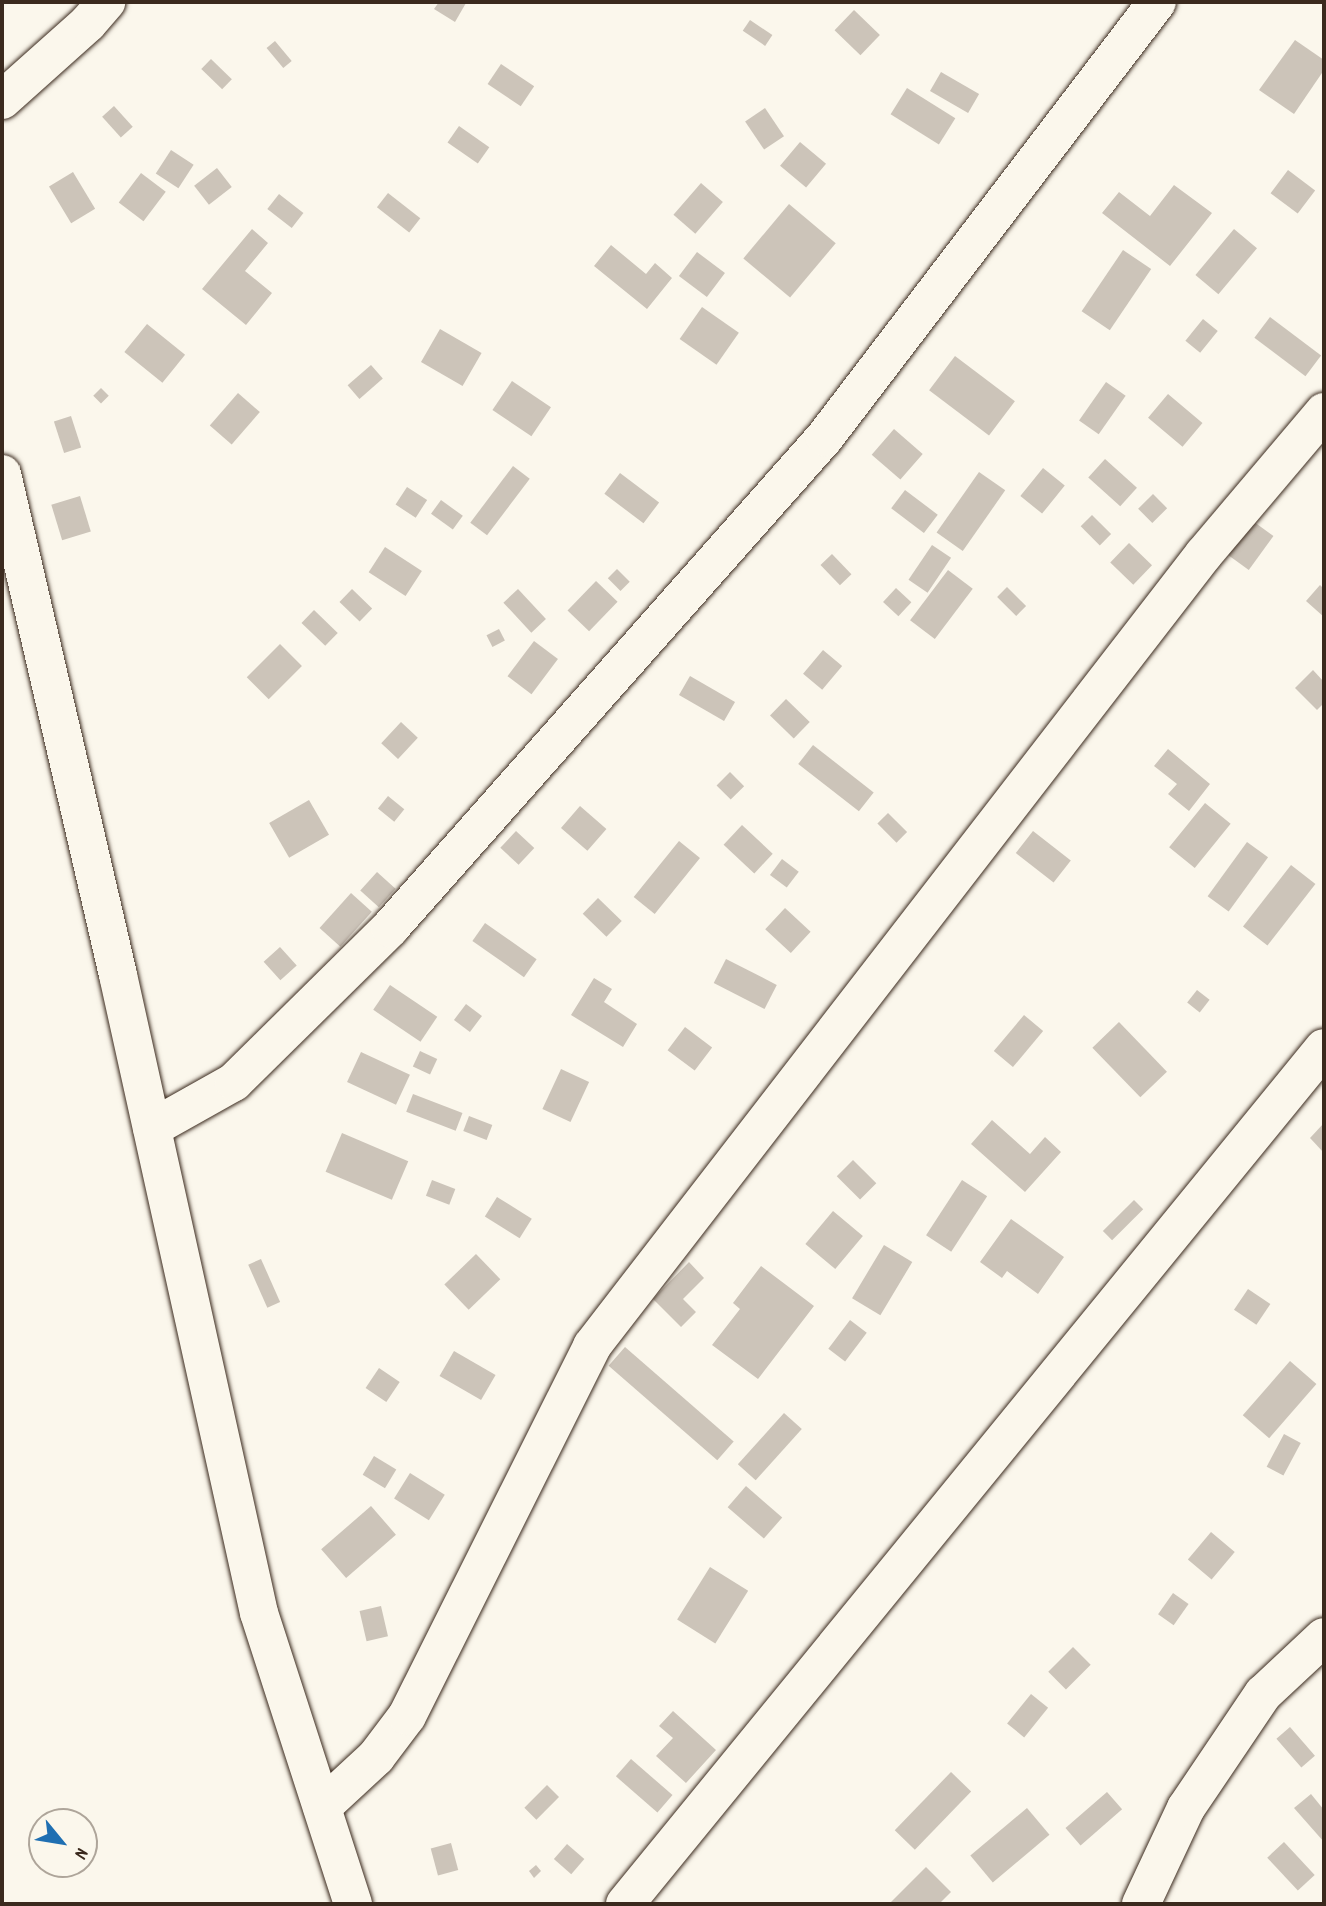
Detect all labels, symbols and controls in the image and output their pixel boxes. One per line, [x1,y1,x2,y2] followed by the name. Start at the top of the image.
[28,1808,98,1878] north arrow
[66,1842,94,1864] text: N

